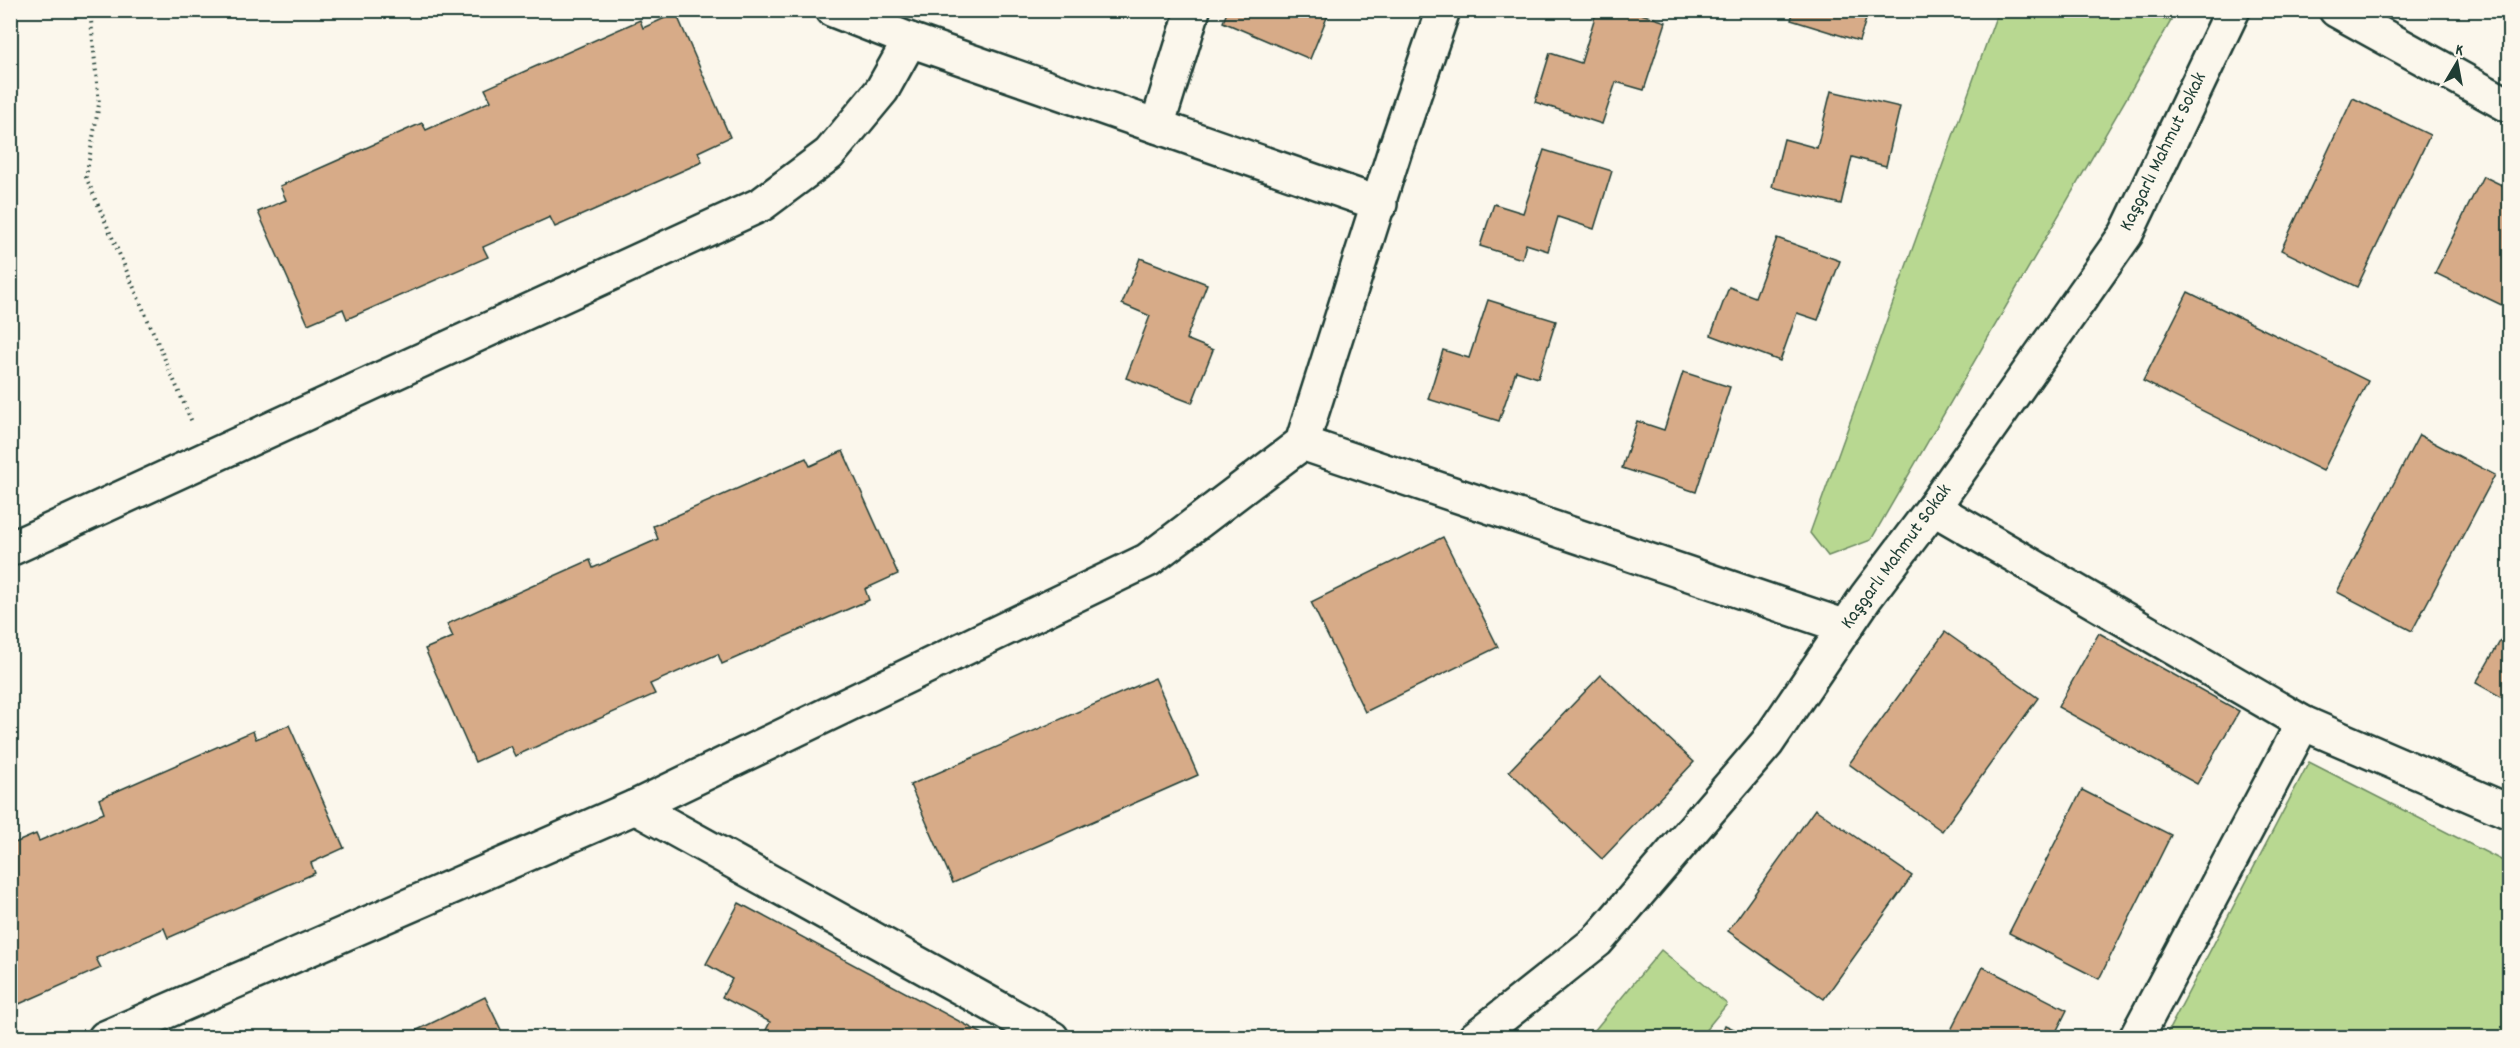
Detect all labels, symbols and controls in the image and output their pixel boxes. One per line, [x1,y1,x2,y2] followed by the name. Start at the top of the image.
[2427,33,2487,93] north arrow
[2454,39,2465,63] text: K
[2113,68,2215,236] street label: Kaşgarlı Mahmut Sokak
[1835,478,1959,636] street label: Kaşgarlı Mahmut Sokak

